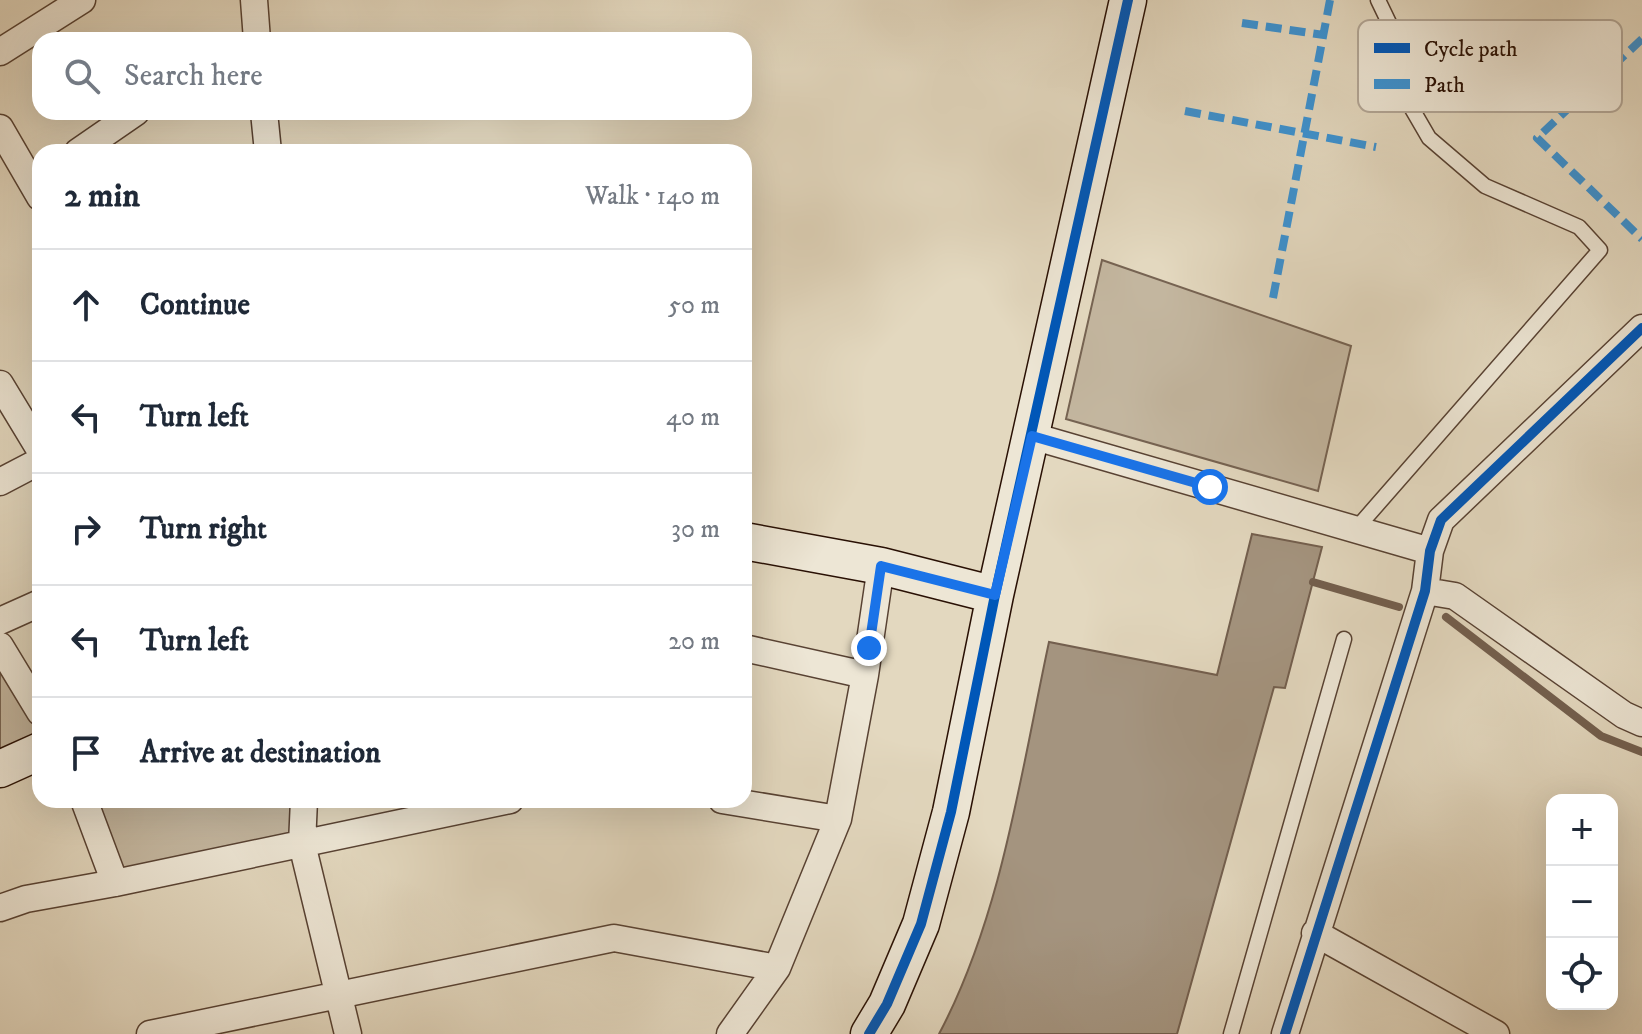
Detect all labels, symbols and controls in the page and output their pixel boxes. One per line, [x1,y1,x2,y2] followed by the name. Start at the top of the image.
[1358,20,1622,112] legend
[32,32,752,120] search box
[1424,36,1518,63] text: Cycle path
[60,54,104,98] icon: search
[124,58,263,95] text: Search here
[1424,72,1465,99] text: Path
[64,175,140,217] text: 2 min
[585,180,720,213] text: Walk · 140 m
[64,283,108,327] icon: ahead
[140,287,250,324] text: Continue
[668,289,720,322] text: 50 m
[64,395,108,439] icon: left
[140,399,249,436] text: Turn left
[666,401,720,434] text: 40 m
[1192,469,1228,505] route start
[64,507,108,551] icon: right
[140,511,267,548] text: Turn right
[671,513,720,546] text: 30 m
[64,619,108,663] icon: left
[140,623,249,660] text: Turn left
[668,625,720,658] text: 20 m
[851,630,887,666] route end
[64,731,108,775] icon: arrive
[140,735,381,772] text: Arrive at destination
[1546,794,1618,1010] map controls
[1546,794,1618,866] button: +
[1546,866,1618,938] button: −
[1546,938,1618,1010] button: locate

